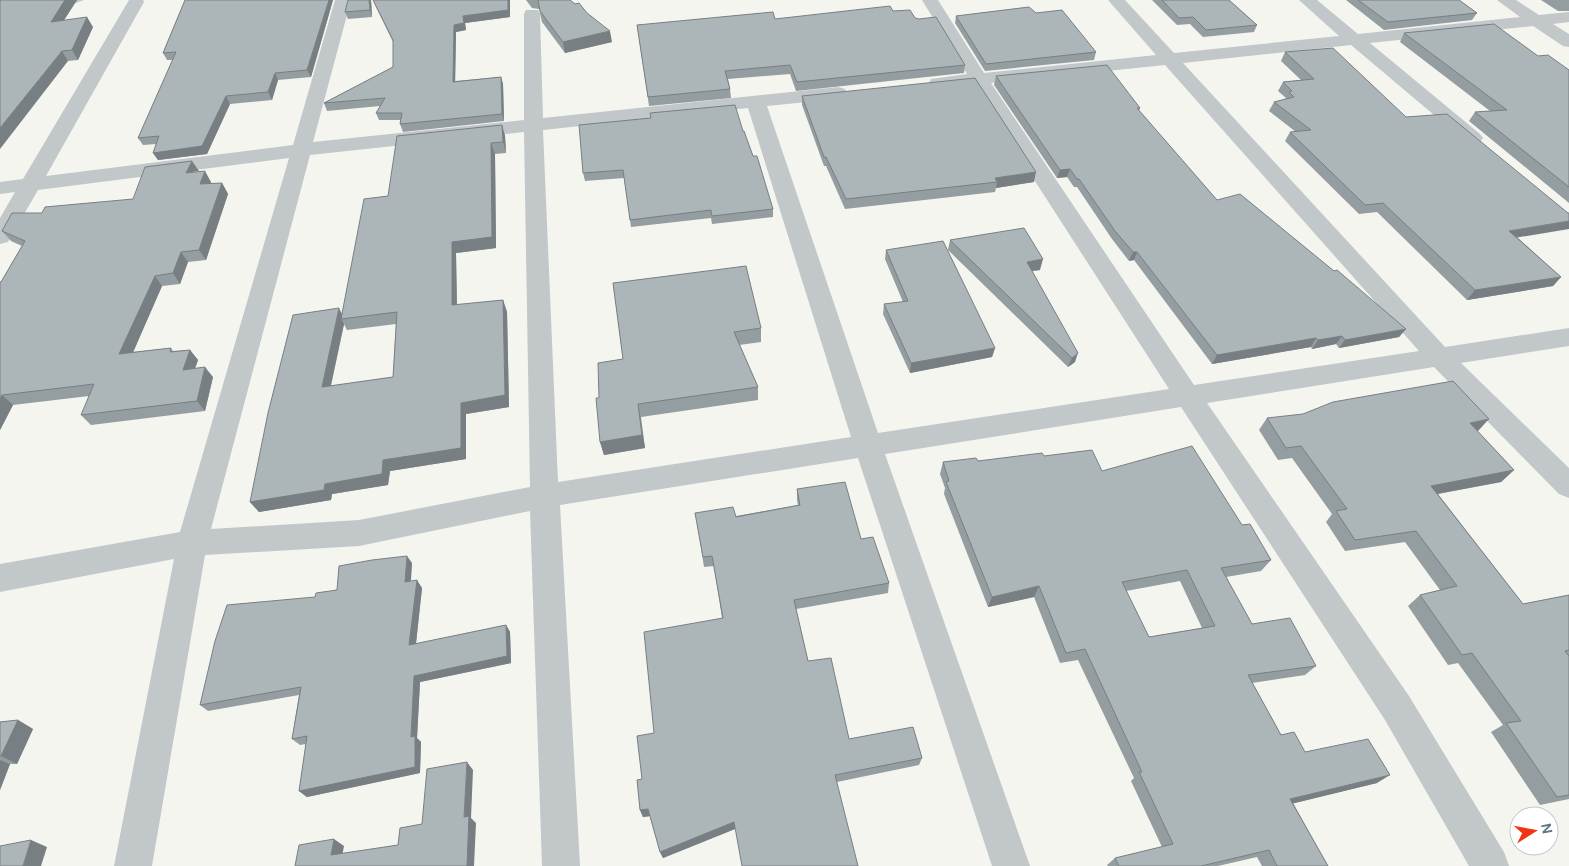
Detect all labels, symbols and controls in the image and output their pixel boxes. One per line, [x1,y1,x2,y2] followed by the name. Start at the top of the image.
[1509,806,1559,856] north arrow
[1537,822,1557,835] text: N

